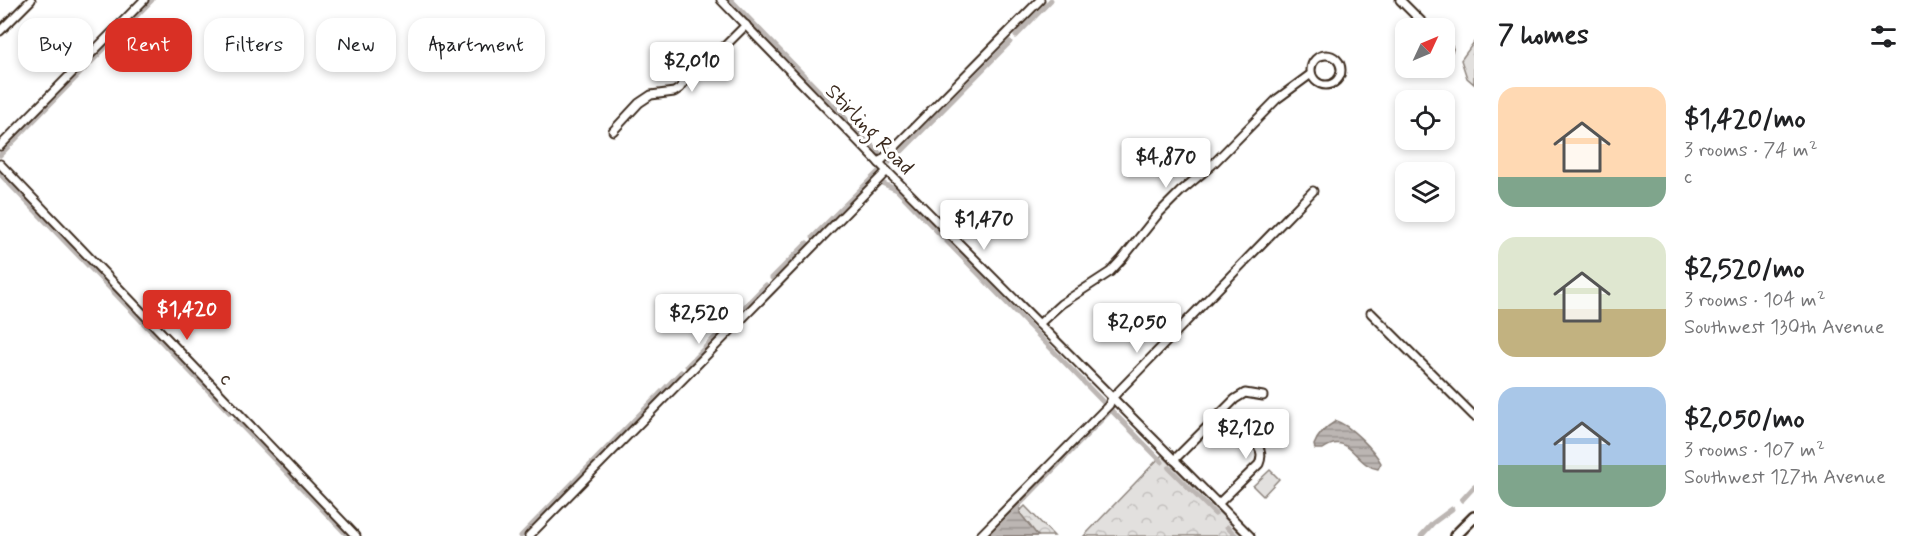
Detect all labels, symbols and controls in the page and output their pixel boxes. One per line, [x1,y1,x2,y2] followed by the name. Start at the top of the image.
[18,18,93,72] chip: Buy
[105,18,192,72] chip: Rent
[204,18,304,72] chip: Filters
[316,18,396,72] chip: New
[408,18,545,72] chip: Apartment
[1395,18,1455,78] north arrow
[1395,18,1455,222] map controls
[1498,19,1589,53] text: 7 homes
[1867,20,1900,53] icon: filters
[643,42,741,93] pin: $2,010
[664,48,720,75] text: $2,010
[817,78,920,183] street label: Stirling Road
[1395,90,1455,150] button: locate
[1684,103,1806,137] text: $1,420/mo
[1546,111,1618,183] icon: home
[1684,137,1818,164] text: 3 rooms · 74 m²
[1117,138,1215,189] pin: $4,870
[1135,144,1197,171] text: $4,870
[1395,162,1455,222] button: layers
[1684,164,1692,191] text: c
[935,200,1033,251] pin: $1,470
[954,206,1014,233] text: $1,470
[1684,253,1805,287] text: $2,520/mo
[1546,261,1618,333] icon: home
[1684,287,1826,314] text: 3 rooms · 104 m²
[138,290,236,341] pin: $1,420
[650,294,748,345] pin: $2,520
[157,296,217,323] text: $1,420
[669,300,729,327] text: $2,520
[1088,303,1186,354] pin: $2,050
[1107,309,1167,336] text: $2,050
[1684,314,1885,341] text: Southwest 130th Avenue
[213,366,239,391] street label: c
[1684,403,1805,437] text: $2,050/mo
[1197,409,1295,460] pin: $2,120
[1546,411,1618,483] icon: home
[1217,415,1275,442] text: $2,120
[1684,437,1825,464] text: 3 rooms · 107 m²
[1684,464,1886,491] text: Southwest 127th Avenue

